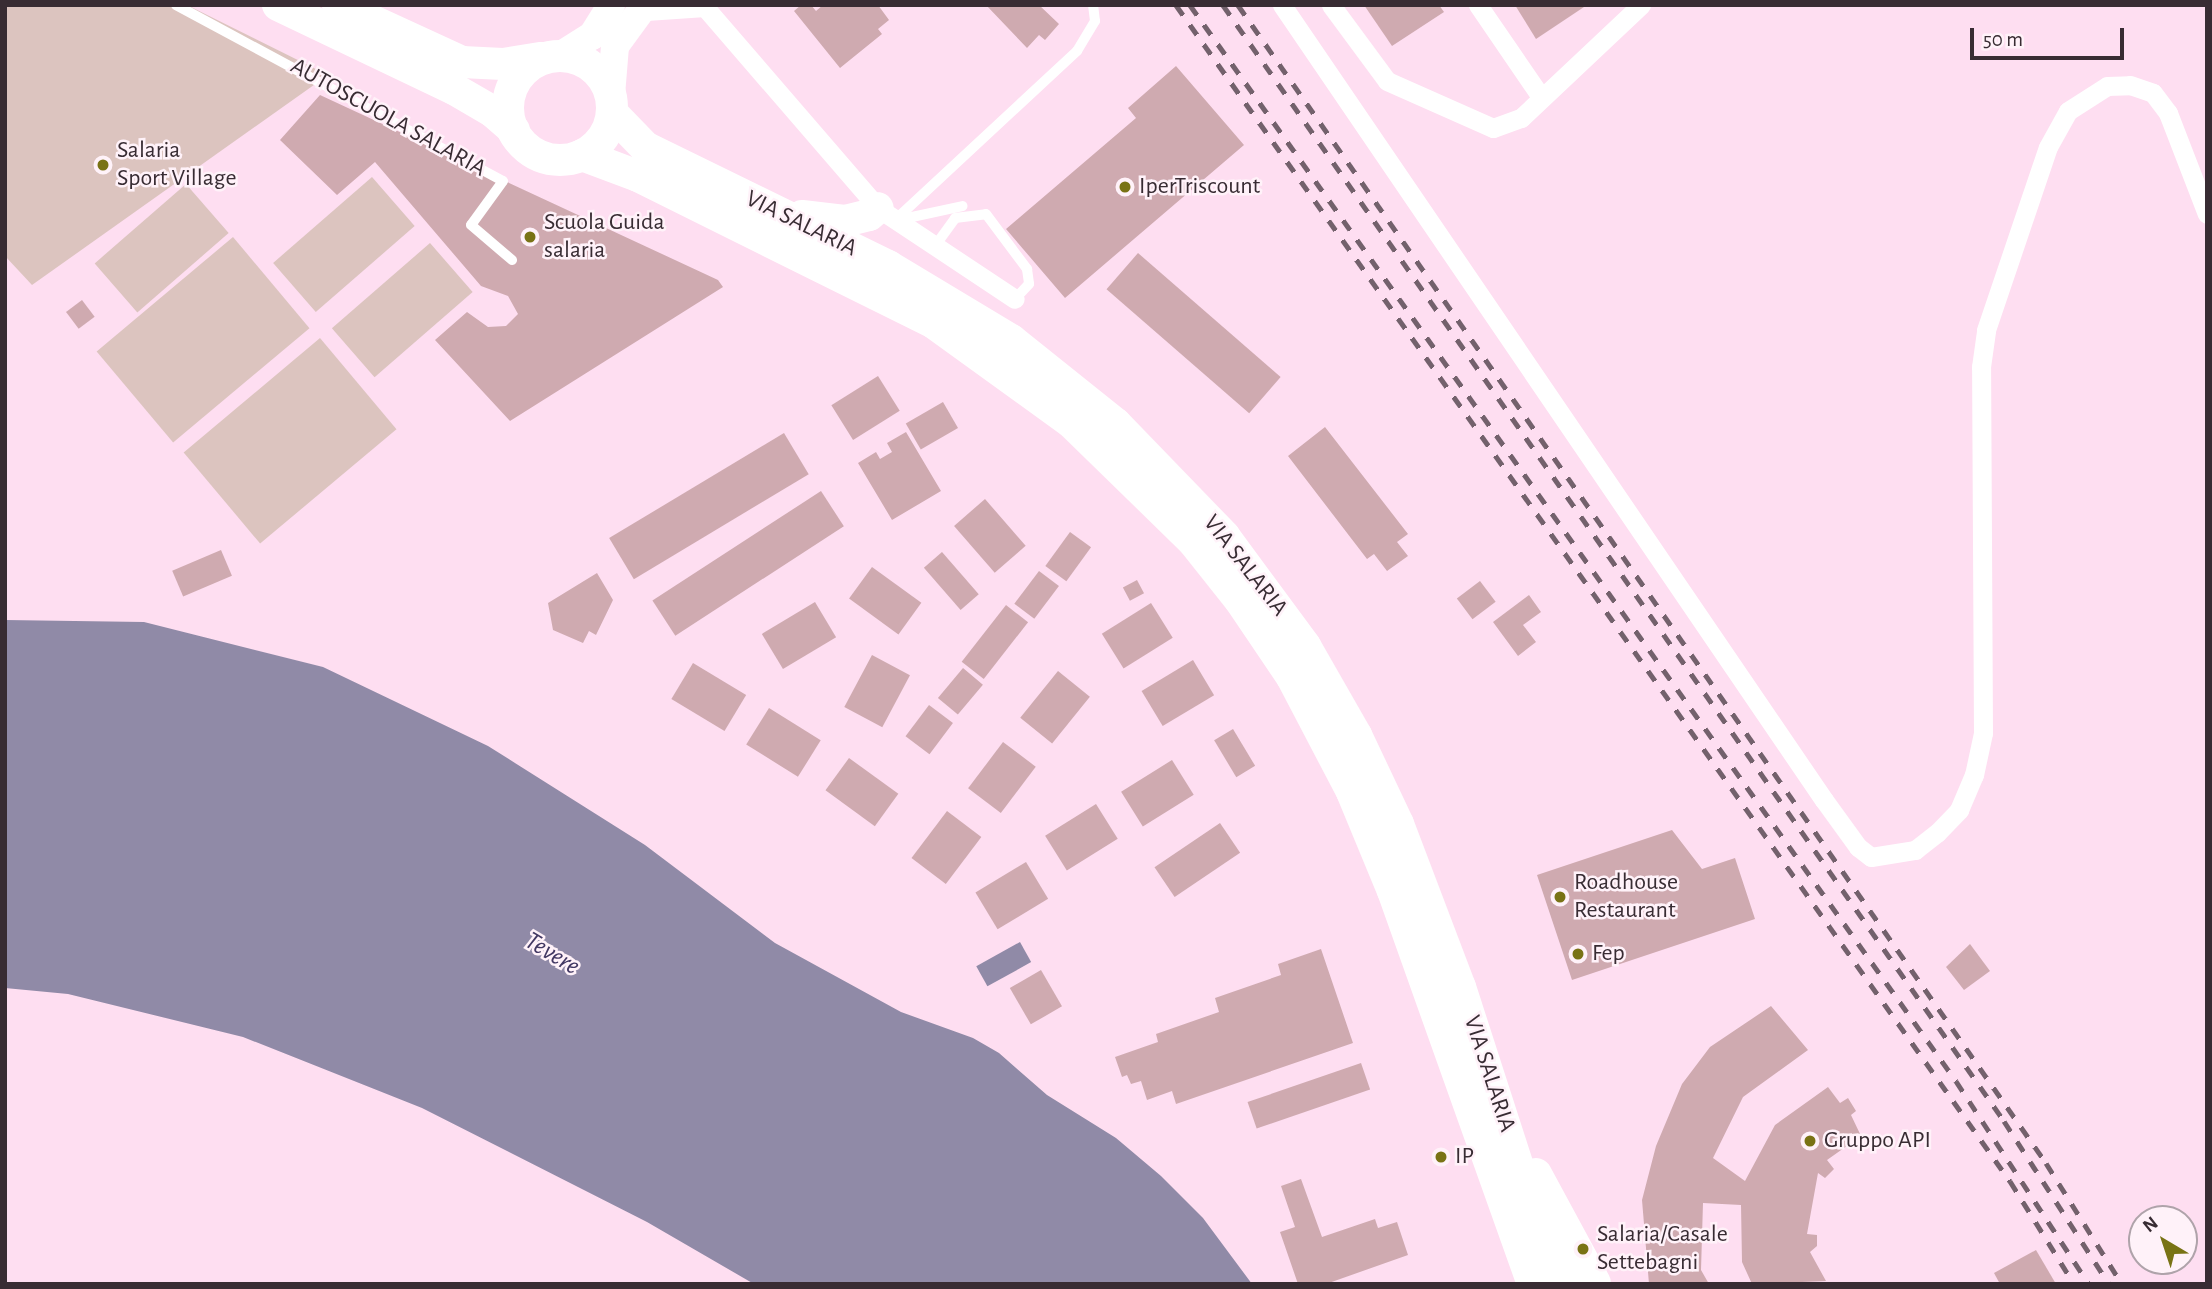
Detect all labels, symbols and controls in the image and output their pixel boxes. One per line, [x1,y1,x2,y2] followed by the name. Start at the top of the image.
[1974,14,2128,58] scale bar
[1983,29,2023,50] text: 50 m
[285,52,491,184] street label: AUTOSCUOLA SALARIA
[117,137,236,193] place label: Salaria Sport Village
[95,157,111,173] marker: Salaria Sport Village
[1139,173,1260,201] place label: IperTriscount
[1117,179,1133,195] marker: IperTriscount
[741,185,861,263] street label: VIA SALARIA
[544,209,665,265] place label: Scuola Guida salaria
[522,229,538,245] marker: Scuola Guida salaria
[1197,510,1293,622] street label: VIA SALARIA
[1574,869,1678,925] place label: Roadhouse Restaurant
[1552,889,1568,905] marker: Roadhouse Restaurant
[519,926,585,982] water label: Tevere
[1592,940,1625,968] place label: Fep
[1570,946,1586,962] marker: Fep
[1457,1012,1521,1136] street label: VIA SALARIA
[1824,1127,1931,1155] place label: Gruppo API
[1802,1133,1818,1149] marker: Gruppo API
[1455,1143,1474,1171] place label: IP
[1433,1149,1449,1165] marker: IP
[2128,1205,2198,1275] north arrow
[2140,1213,2162,1236] text: N
[1597,1221,1728,1277] place label: Salaria/Casale Settebagni
[1575,1241,1591,1257] marker: Salaria/Casale Settebagni

